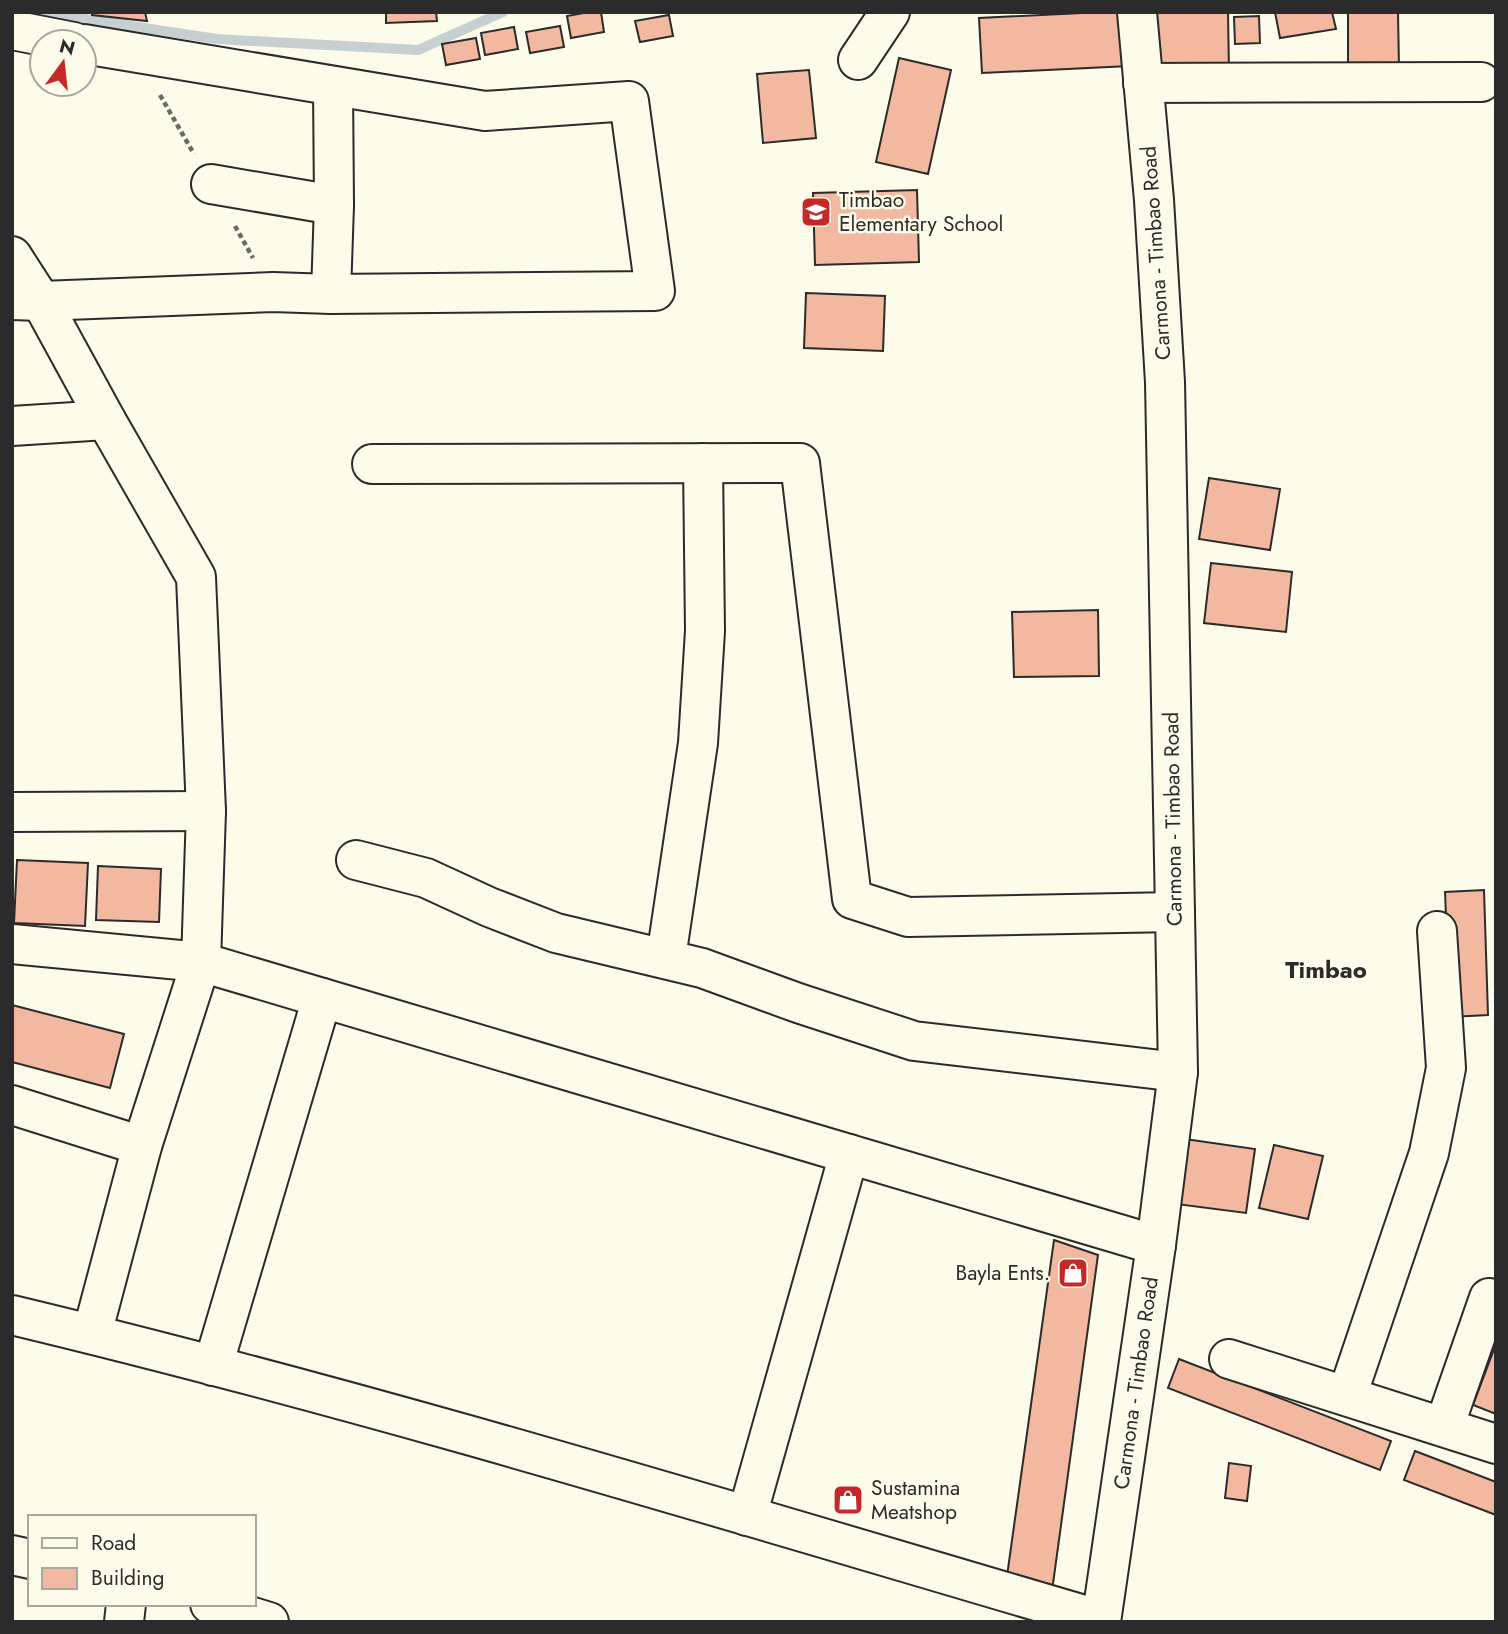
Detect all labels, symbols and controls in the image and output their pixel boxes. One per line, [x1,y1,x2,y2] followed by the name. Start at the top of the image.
[28,28,98,98] north arrow
[56,32,78,62] text: N
[1134,145,1178,361] street label: Carmona - Timbao Road
[839,185,1003,239] place label: Timbao Elementary School
[799,195,833,229] school or university icon: Timbao Elementary School
[1156,712,1190,926] street label: Carmona - Timbao Road
[1285,952,1367,987] district label: Timbao
[1056,1256,1090,1290] shop icon: Bayla Ents.
[955,1258,1050,1288] place label: Bayla Ents.
[1106,1275,1166,1491] street label: Carmona - Timbao Road
[871,1473,960,1527] place label: Sustamina Meatshop
[831,1483,865,1517] shop icon: Sustamina Meatshop
[28,1515,256,1606] legend
[91,1528,136,1558] text: Road
[91,1563,164,1593] text: Building

